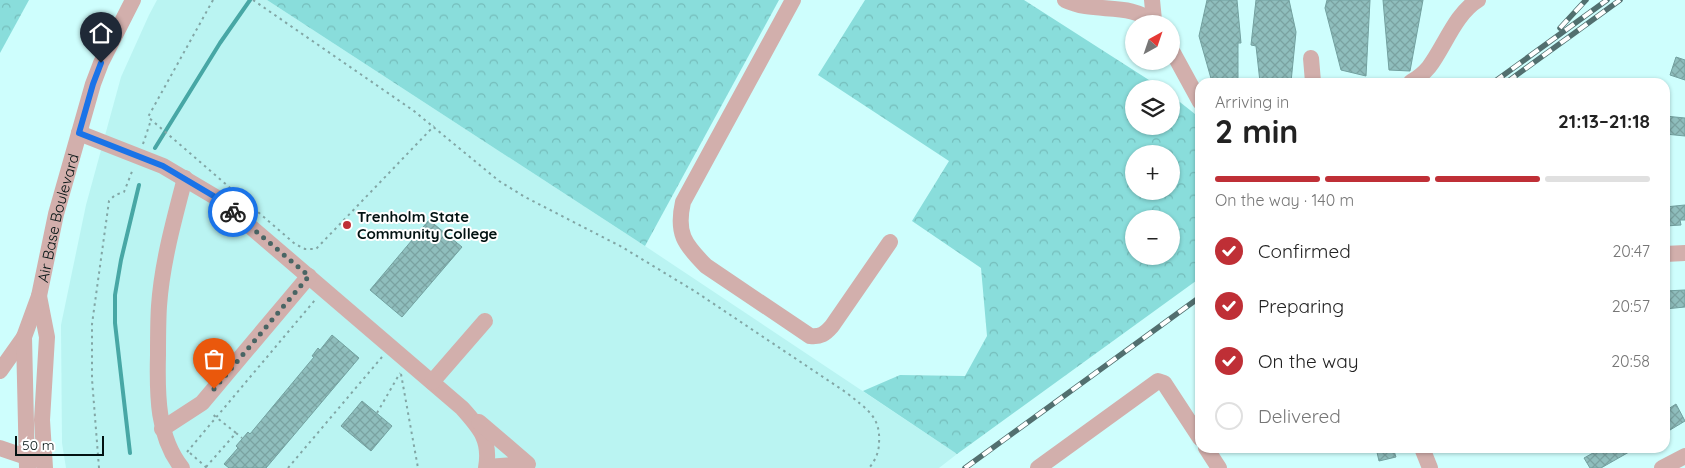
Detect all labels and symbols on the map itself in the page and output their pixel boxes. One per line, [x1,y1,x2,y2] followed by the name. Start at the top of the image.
[80,12,122,63] pin
[1125,15,1180,70] north arrow
[33,151,82,284] street label: Air Base Boulevard
[208,187,258,237] courier
[357,207,498,243] place label: Trenholm State Community College
[341,219,353,231] marker: Trenholm State Community College
[193,338,235,389] pin
[15,433,104,456] scale bar

